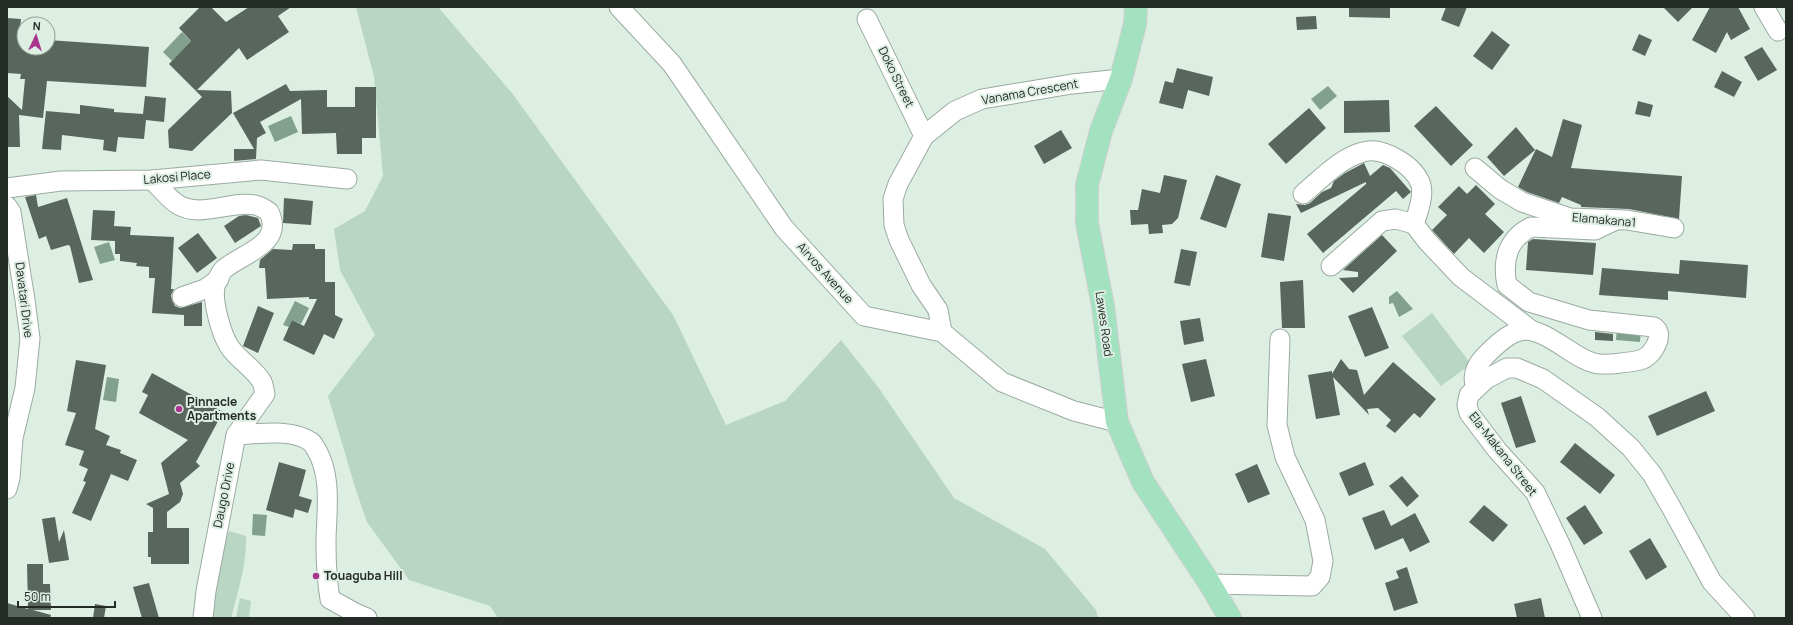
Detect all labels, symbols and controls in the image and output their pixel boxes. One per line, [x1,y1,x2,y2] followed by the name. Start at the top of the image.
[16,16,56,56] north arrow
[32,18,41,33] text: N
[874,44,919,110] street label: Doko Street
[980,75,1080,108] street label: Vanama Crescent
[143,165,211,188] street label: Lakosi Place
[1571,208,1637,231] street label: Elamakana1
[793,238,858,307] street label: Airvos Avenue
[11,261,38,339] street label: Davatari Drive
[1092,290,1117,358] street label: Lawes Road
[187,393,257,424] place label: Pinnacle Apartments
[174,404,184,414] marker: Pinnacle Apartments
[1465,408,1542,499] street label: Ela-Makana Street
[209,461,238,529] street label: Daugo Drive
[324,567,403,584] place label: Touaguba Hill
[311,571,321,581] marker: Touaguba Hill
[18,583,115,609] scale bar
[24,588,51,605] text: 50 m

